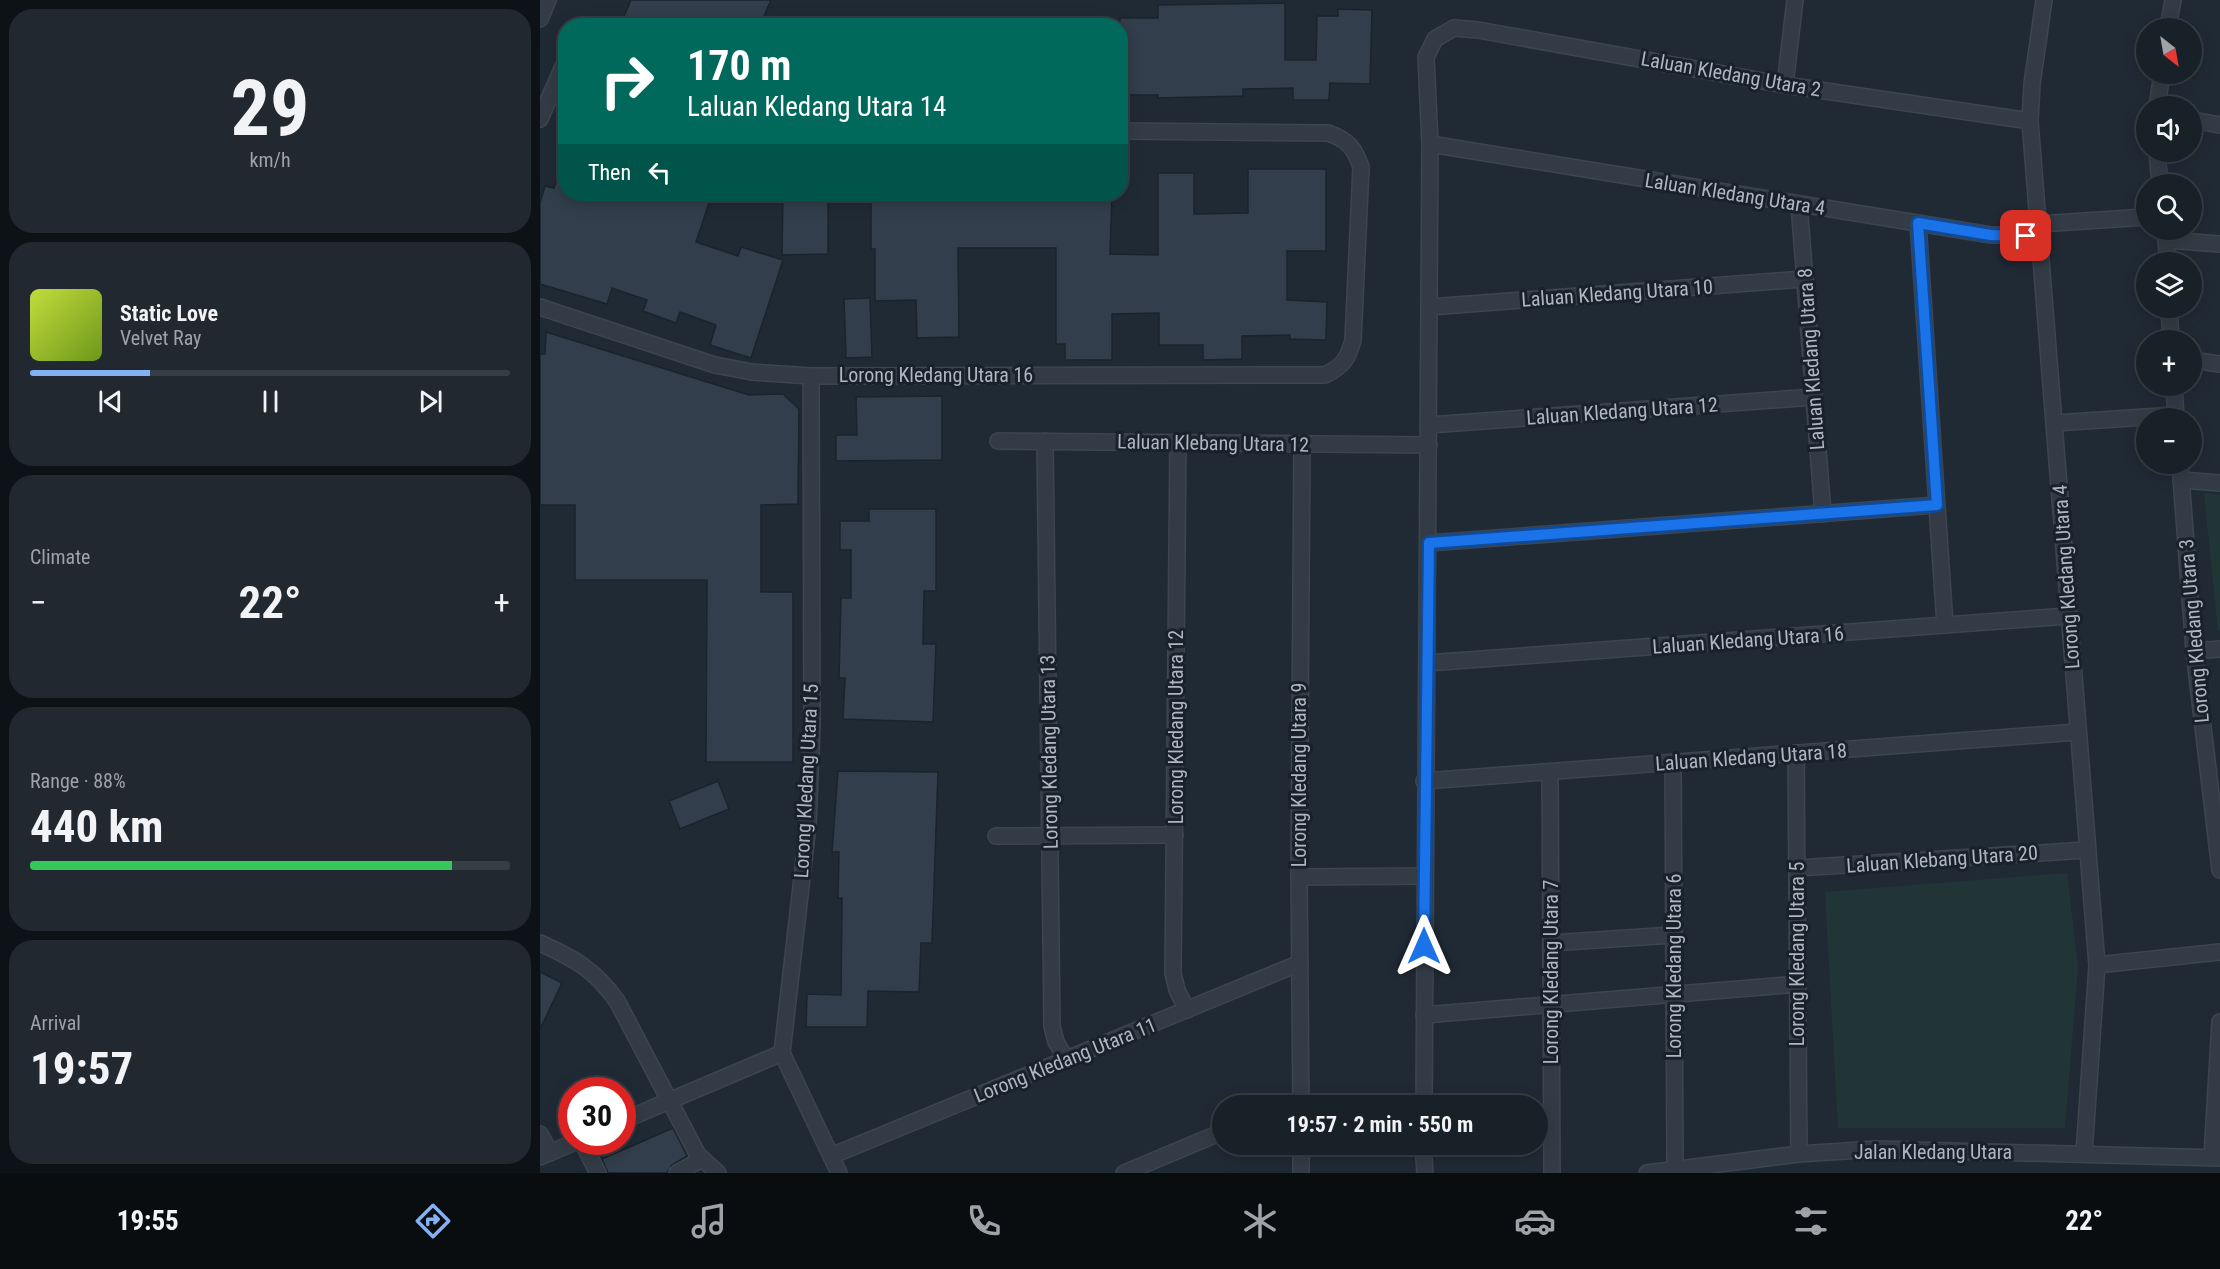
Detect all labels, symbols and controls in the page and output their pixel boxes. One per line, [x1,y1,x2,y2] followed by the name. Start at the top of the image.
[2136,18,2202,84] north arrow
[2136,18,2202,474] map controls
[687,41,792,90] text: 170 m
[588,42,666,120] icon: right
[1639,46,1823,102] street label: Laluan Kledang Utara 2
[231,63,309,154] text: 29
[687,91,946,123] text: Laluan Kledang Utara 14
[2136,96,2202,162] button: sound
[249,148,291,172] text: km/h
[643,156,676,189] icon: left
[588,160,631,185] text: Then
[1643,168,1827,220] street label: Laluan Kledang Utara 4
[2136,174,2202,240] button: search
[2000,210,2051,261] pin
[2009,219,2042,252] icon: arrive
[2136,252,2202,318] button: layers
[1793,267,1829,451] street label: Laluan Kledang Utara 8
[1520,274,1714,312] street label: Laluan Kledang Utara 10
[120,301,218,326] text: Static Love
[120,326,201,350] text: Velvet Ray
[2136,330,2202,396] button: +
[839,363,1033,387] street label: Lorong Kledang Utara 16
[94,385,127,418] icon: previous
[254,385,287,418] icon: pause
[414,385,447,418] icon: next
[1525,392,1719,430] street label: Laluan Kledang Utara 12
[2136,408,2202,474] button: −
[1117,429,1309,457] street label: Laluan Klebang Utara 12
[2048,484,2084,670] street label: Lorong Kledang Utara 4
[2174,538,2214,724] street label: Lorong Kledang Utara 3
[30,545,90,569] text: Climate
[239,576,302,629] text: 22°
[30,583,47,622] text: −
[494,583,510,622] text: +
[1651,621,1845,659] street label: Laluan Kledang Utara 16
[1164,630,1188,824] street label: Lorong Kledang Utara 12
[1035,655,1063,849] street label: Lorong Kledang Utara 13
[789,683,823,879] street label: Lorong Kledang Utara 15
[1287,683,1311,867] street label: Lorong Kledang Utara 9
[1654,738,1848,776] street label: Laluan Kledang Utara 18
[30,769,126,793] text: Range · 88%
[30,800,163,853] text: 440 km
[1845,840,2039,878] street label: Laluan Klebang Utara 20
[1785,862,1809,1046] street label: Lorong Kledang Utara 5
[1662,874,1686,1058] street label: Lorong Kledang Utara 6
[1539,880,1563,1064] street label: Lorong Kledang Utara 7
[1392,914,1456,978] position arrow
[30,1011,81,1035] text: Arrival
[970,1012,1160,1108] street label: Lorong Kledang Utara 11
[30,1042,133,1095] text: 19:57
[558,1077,636,1155] speed limit sign: 30
[1287,1112,1473,1137] text: 19:57 · 2 min · 550 m
[1854,1140,2012,1164] street label: Jalan Kledang Utara
[412,1200,454,1242] icon: directions
[688,1200,730,1242] icon: music
[963,1200,1005,1242] icon: phone
[1239,1200,1281,1242] icon: climate
[1514,1200,1556,1242] icon: car
[1790,1200,1832,1242] icon: filters
[117,1205,179,1237] text: 19:55
[2065,1205,2103,1237] text: 22°

